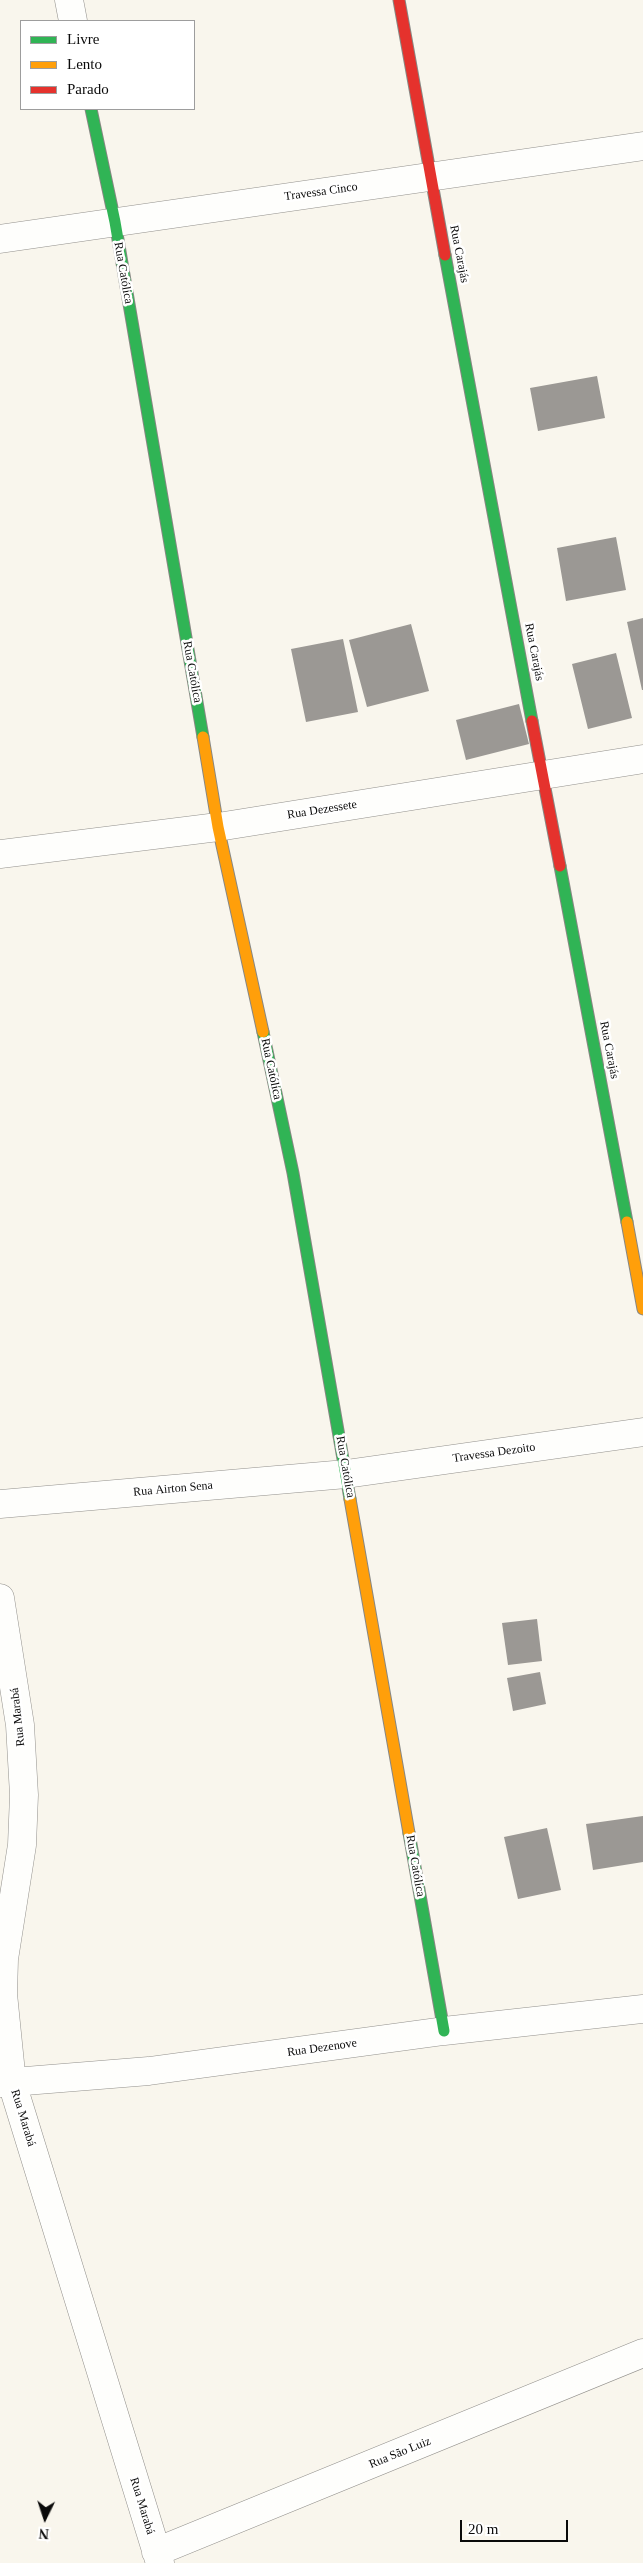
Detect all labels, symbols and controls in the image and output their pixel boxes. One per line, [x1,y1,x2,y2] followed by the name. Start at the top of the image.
[20,20,195,110] legend
[67,31,99,47] text: Livre
[67,56,102,72] text: Lento
[67,81,109,97] text: Parado
[283,180,359,204] street label: Travessa Cinco
[446,224,472,284] street label: Rua Carajás
[110,241,136,305] street label: Rua Católica
[521,622,547,682] street label: Rua Carajás
[179,640,205,704] street label: Rua Católica
[286,797,358,823] street label: Rua Dezessete
[596,1020,622,1080] street label: Rua Carajás
[257,1037,285,1101] street label: Rua Católica
[332,1435,358,1499] street label: Rua Católica
[452,1440,536,1466] street label: Travessa Dezoito
[133,1478,213,1500] street label: Rua Airton Sena
[8,1687,28,1747] street label: Rua Marabá
[402,1834,428,1898] street label: Rua Católica
[286,2036,358,2060] street label: Rua Dezenove
[7,2088,39,2148] street label: Rua Marabá
[367,2434,433,2472] street label: Rua São Luiz
[126,2476,158,2536] street label: Rua Marabá
[20,2493,70,2543] north arrow
[463,2510,570,2542] scale bar
[468,2521,498,2537] text: 20 m
[38,2526,49,2541] text: N

